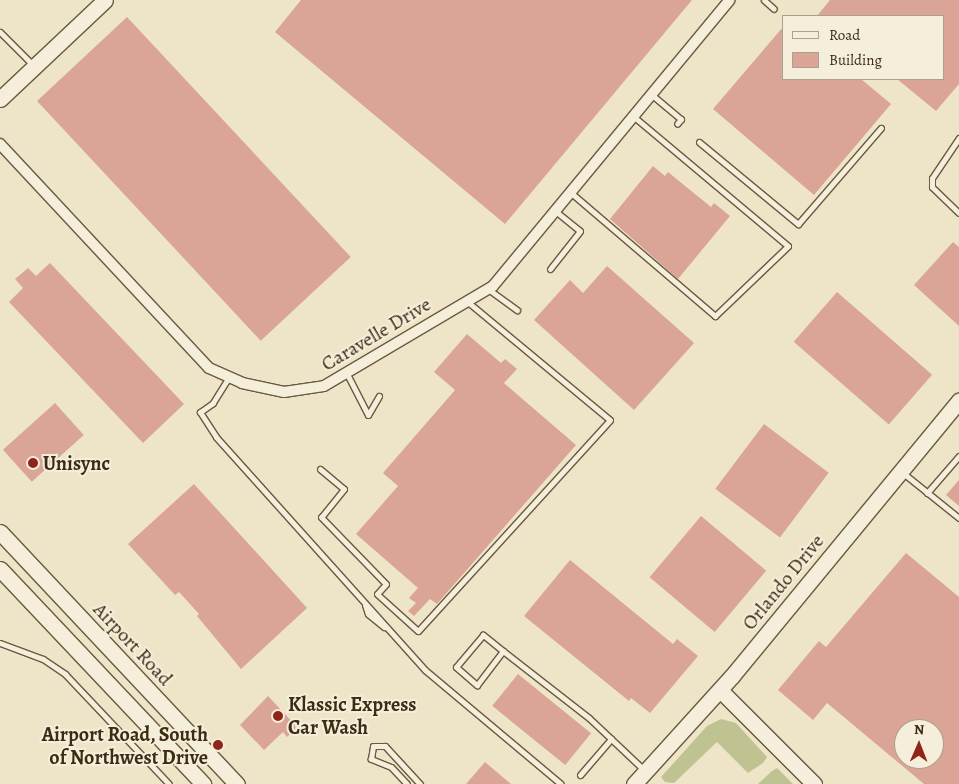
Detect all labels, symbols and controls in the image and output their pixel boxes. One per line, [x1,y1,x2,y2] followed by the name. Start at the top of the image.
[782,15,944,80] legend
[829,25,860,45] text: Road
[829,50,882,70] text: Building
[317,292,435,376] street label: Caravelle Drive
[43,451,110,475] place label: Unisync
[27,457,39,469] marker: Unisync
[737,529,829,635] street label: Orlando Drive
[88,597,178,691] street label: Airport Road
[288,692,416,739] place label: Klassic Express Car Wash
[272,710,284,722] marker: Klassic Express Car Wash
[894,719,944,769] north arrow
[914,720,925,739] text: N
[41,722,208,769] place label: Airport Road, South of Northwest Drive
[212,739,224,751] marker: Airport Road, South of Northwest Drive

